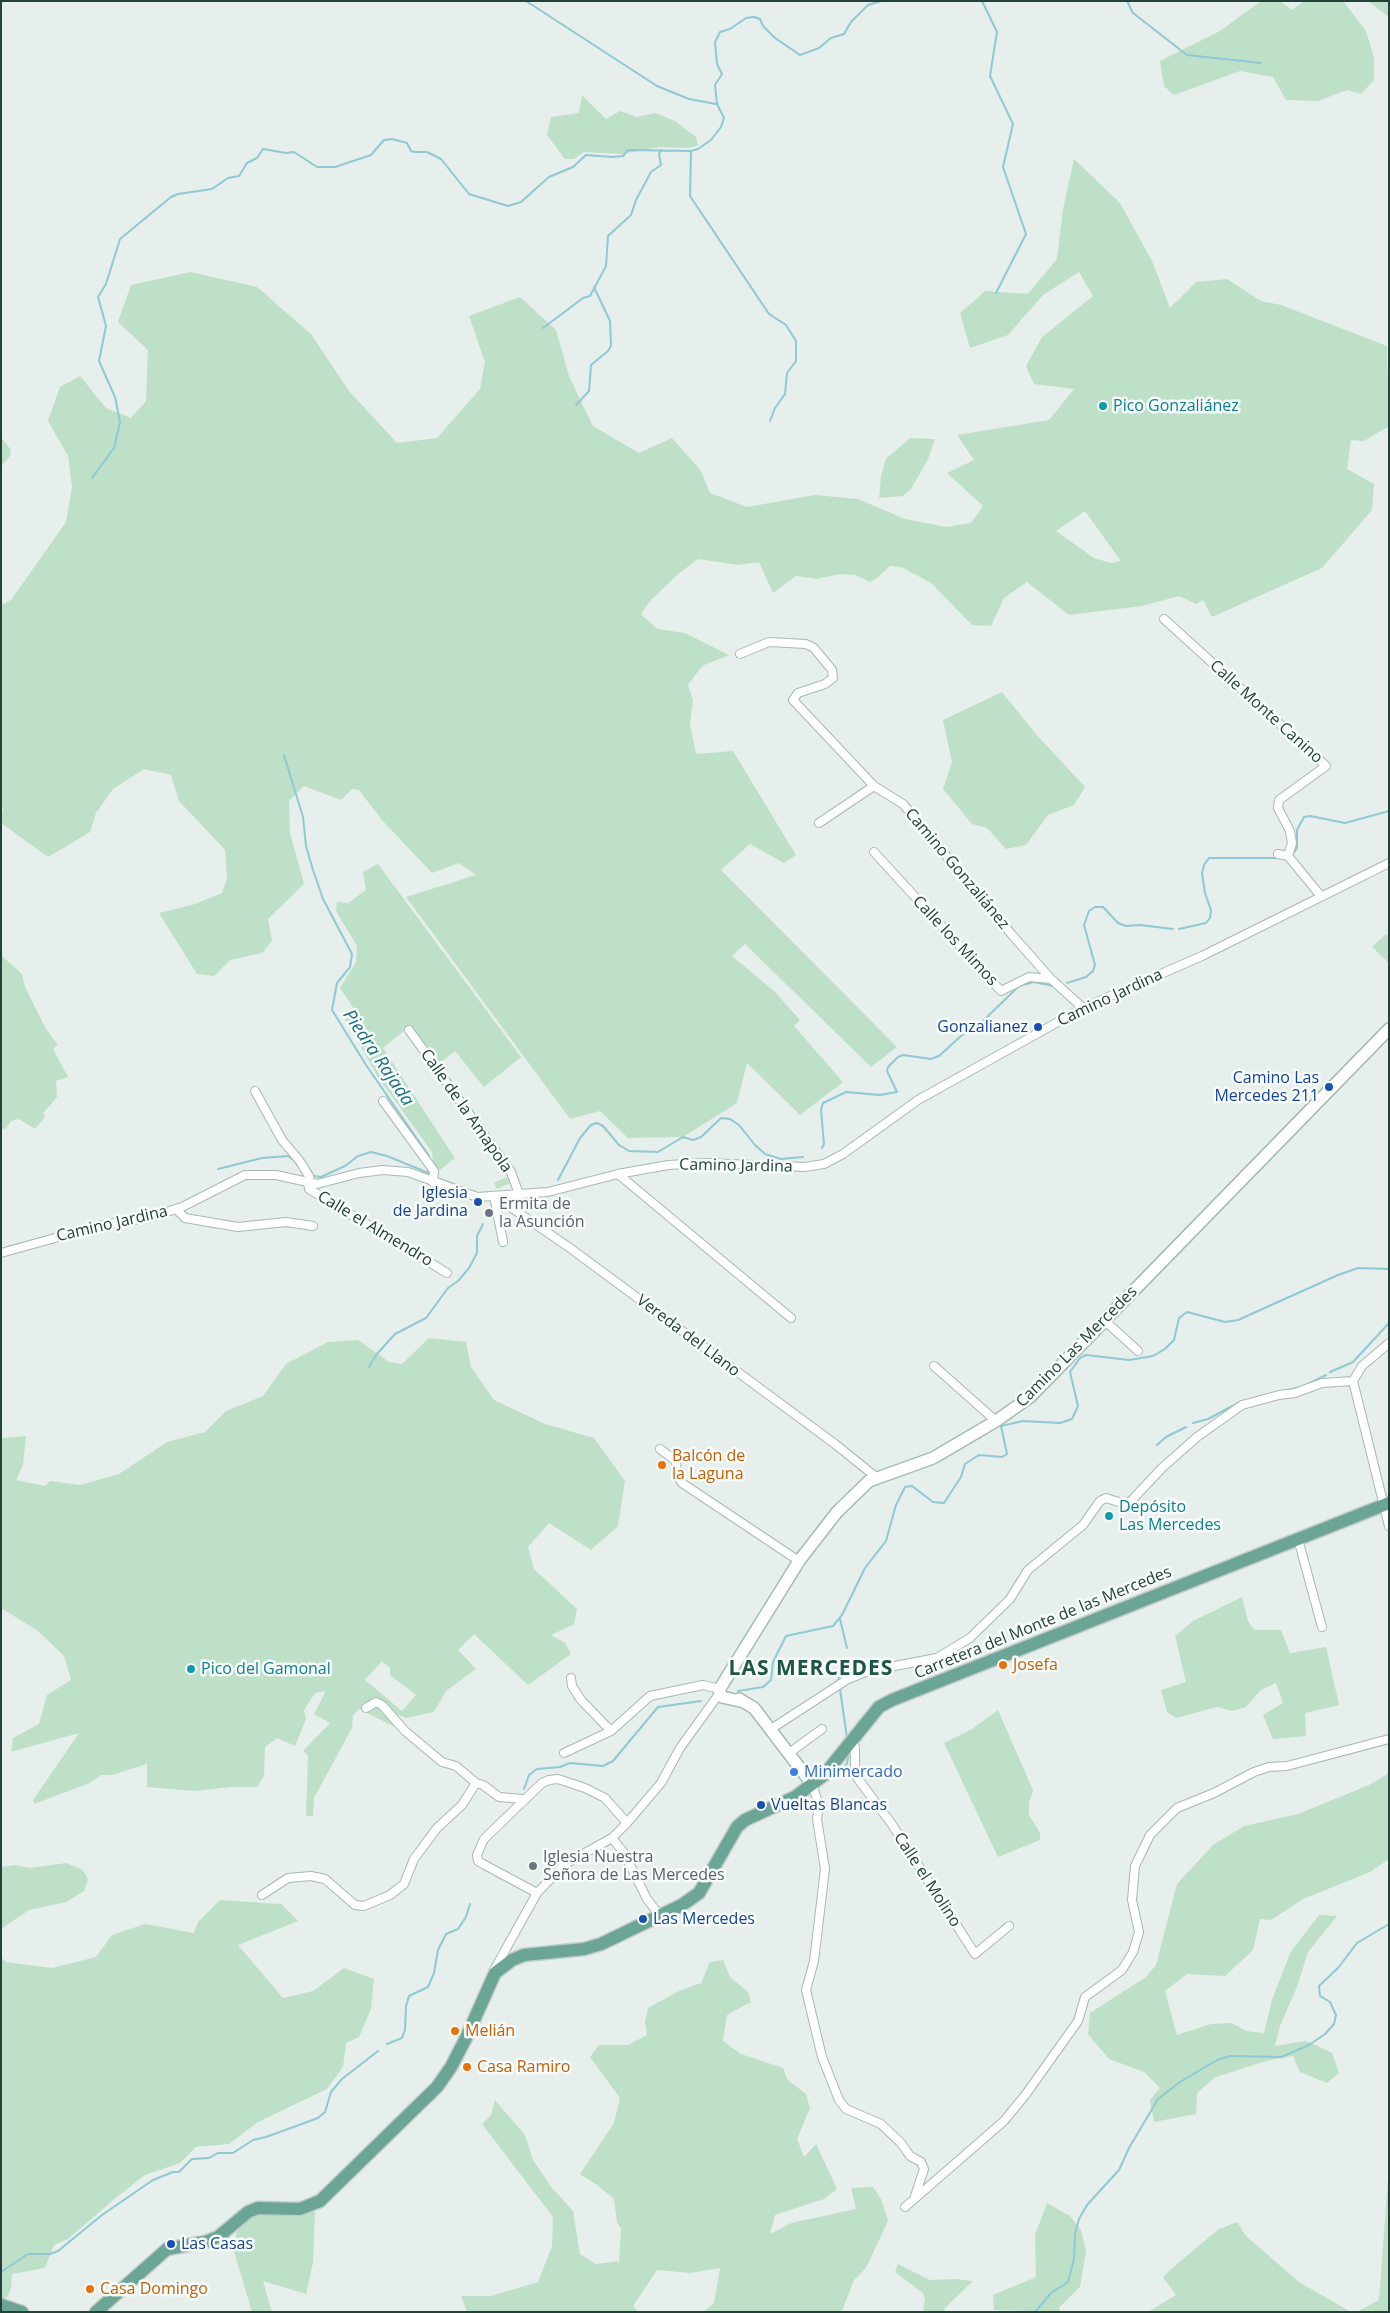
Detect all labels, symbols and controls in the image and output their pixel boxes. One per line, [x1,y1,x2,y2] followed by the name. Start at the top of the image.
[1113,396,1239,416] place label: Pico Gonzaliánez
[1097,400,1109,412] marker: Pico Gonzaliánez
[1206,656,1326,768] street label: Calle Monte Canino
[901,805,1013,933] street label: Camino Gonzaliánez
[908,892,1002,990] street label: Calle los Mimos
[1054,965,1166,1031] street label: Camino Jardina
[338,1006,418,1110] water label: Piedra Rajada
[937,1017,1028,1037] place label: Gonzalianez
[1032,1021,1044,1033] marker: Gonzalianez
[416,1046,516,1176] street label: Calle de la Amapola
[1214,1068,1319,1106] place label: Camino Las Mercedes 211
[1323,1081,1335,1093] marker: Camino Las Mercedes 211
[679,1155,793,1177] street label: Camino Jardina
[393,1183,468,1221] place label: Iglesia de Jardina
[314,1187,436,1271] street label: Calle el Almendro
[499,1194,585,1232] place label: Ermita de la Asunción
[472,1196,484,1208] marker: Iglesia de Jardina
[54,1202,170,1246] street label: Camino Jardina
[483,1207,495,1219] marker: Ermita de la Asunción
[1012,1282,1142,1412] street label: Camino Las Mercedes
[632,1291,744,1381] street label: Vereda del Llano
[672,1446,745,1484] place label: Balcón de la Laguna
[656,1459,668,1471] marker: Balcón de la Laguna
[1119,1497,1221,1535] place label: Depósito Las Mercedes
[1103,1510,1115,1522] marker: Depósito Las Mercedes
[912,1562,1174,1684] street label: Carretera del Monte de las Mercedes
[1013,1655,1058,1675] place label: Josefa
[727,1656,895,1682] district label: LAS MERCEDES
[201,1659,331,1679] place label: Pico del Gamonal
[997,1659,1009,1671] marker: Josefa
[185,1663,197,1675] marker: Pico del Gamonal
[804,1762,903,1782] place label: Minimercado
[788,1766,800,1778] marker: Minimercado
[771,1795,887,1815] place label: Vueltas Blancas
[755,1799,767,1811] marker: Vueltas Blancas
[889,1829,965,1931] street label: Calle el Molino
[543,1847,725,1885] place label: Iglesia Nuestra Señora de Las Mercedes
[527,1860,539,1872] marker: Iglesia Nuestra Señora de Las Mercedes
[653,1909,755,1929] place label: Las Mercedes
[637,1913,649,1925] marker: Las Mercedes
[465,2021,515,2041] place label: Melián
[449,2025,461,2037] marker: Melián
[477,2057,570,2077] place label: Casa Ramiro
[461,2061,473,2073] marker: Casa Ramiro
[181,2234,253,2254] place label: Las Casas
[165,2238,177,2250] marker: Las Casas
[100,2279,208,2299] place label: Casa Domingo
[84,2283,96,2295] marker: Casa Domingo

